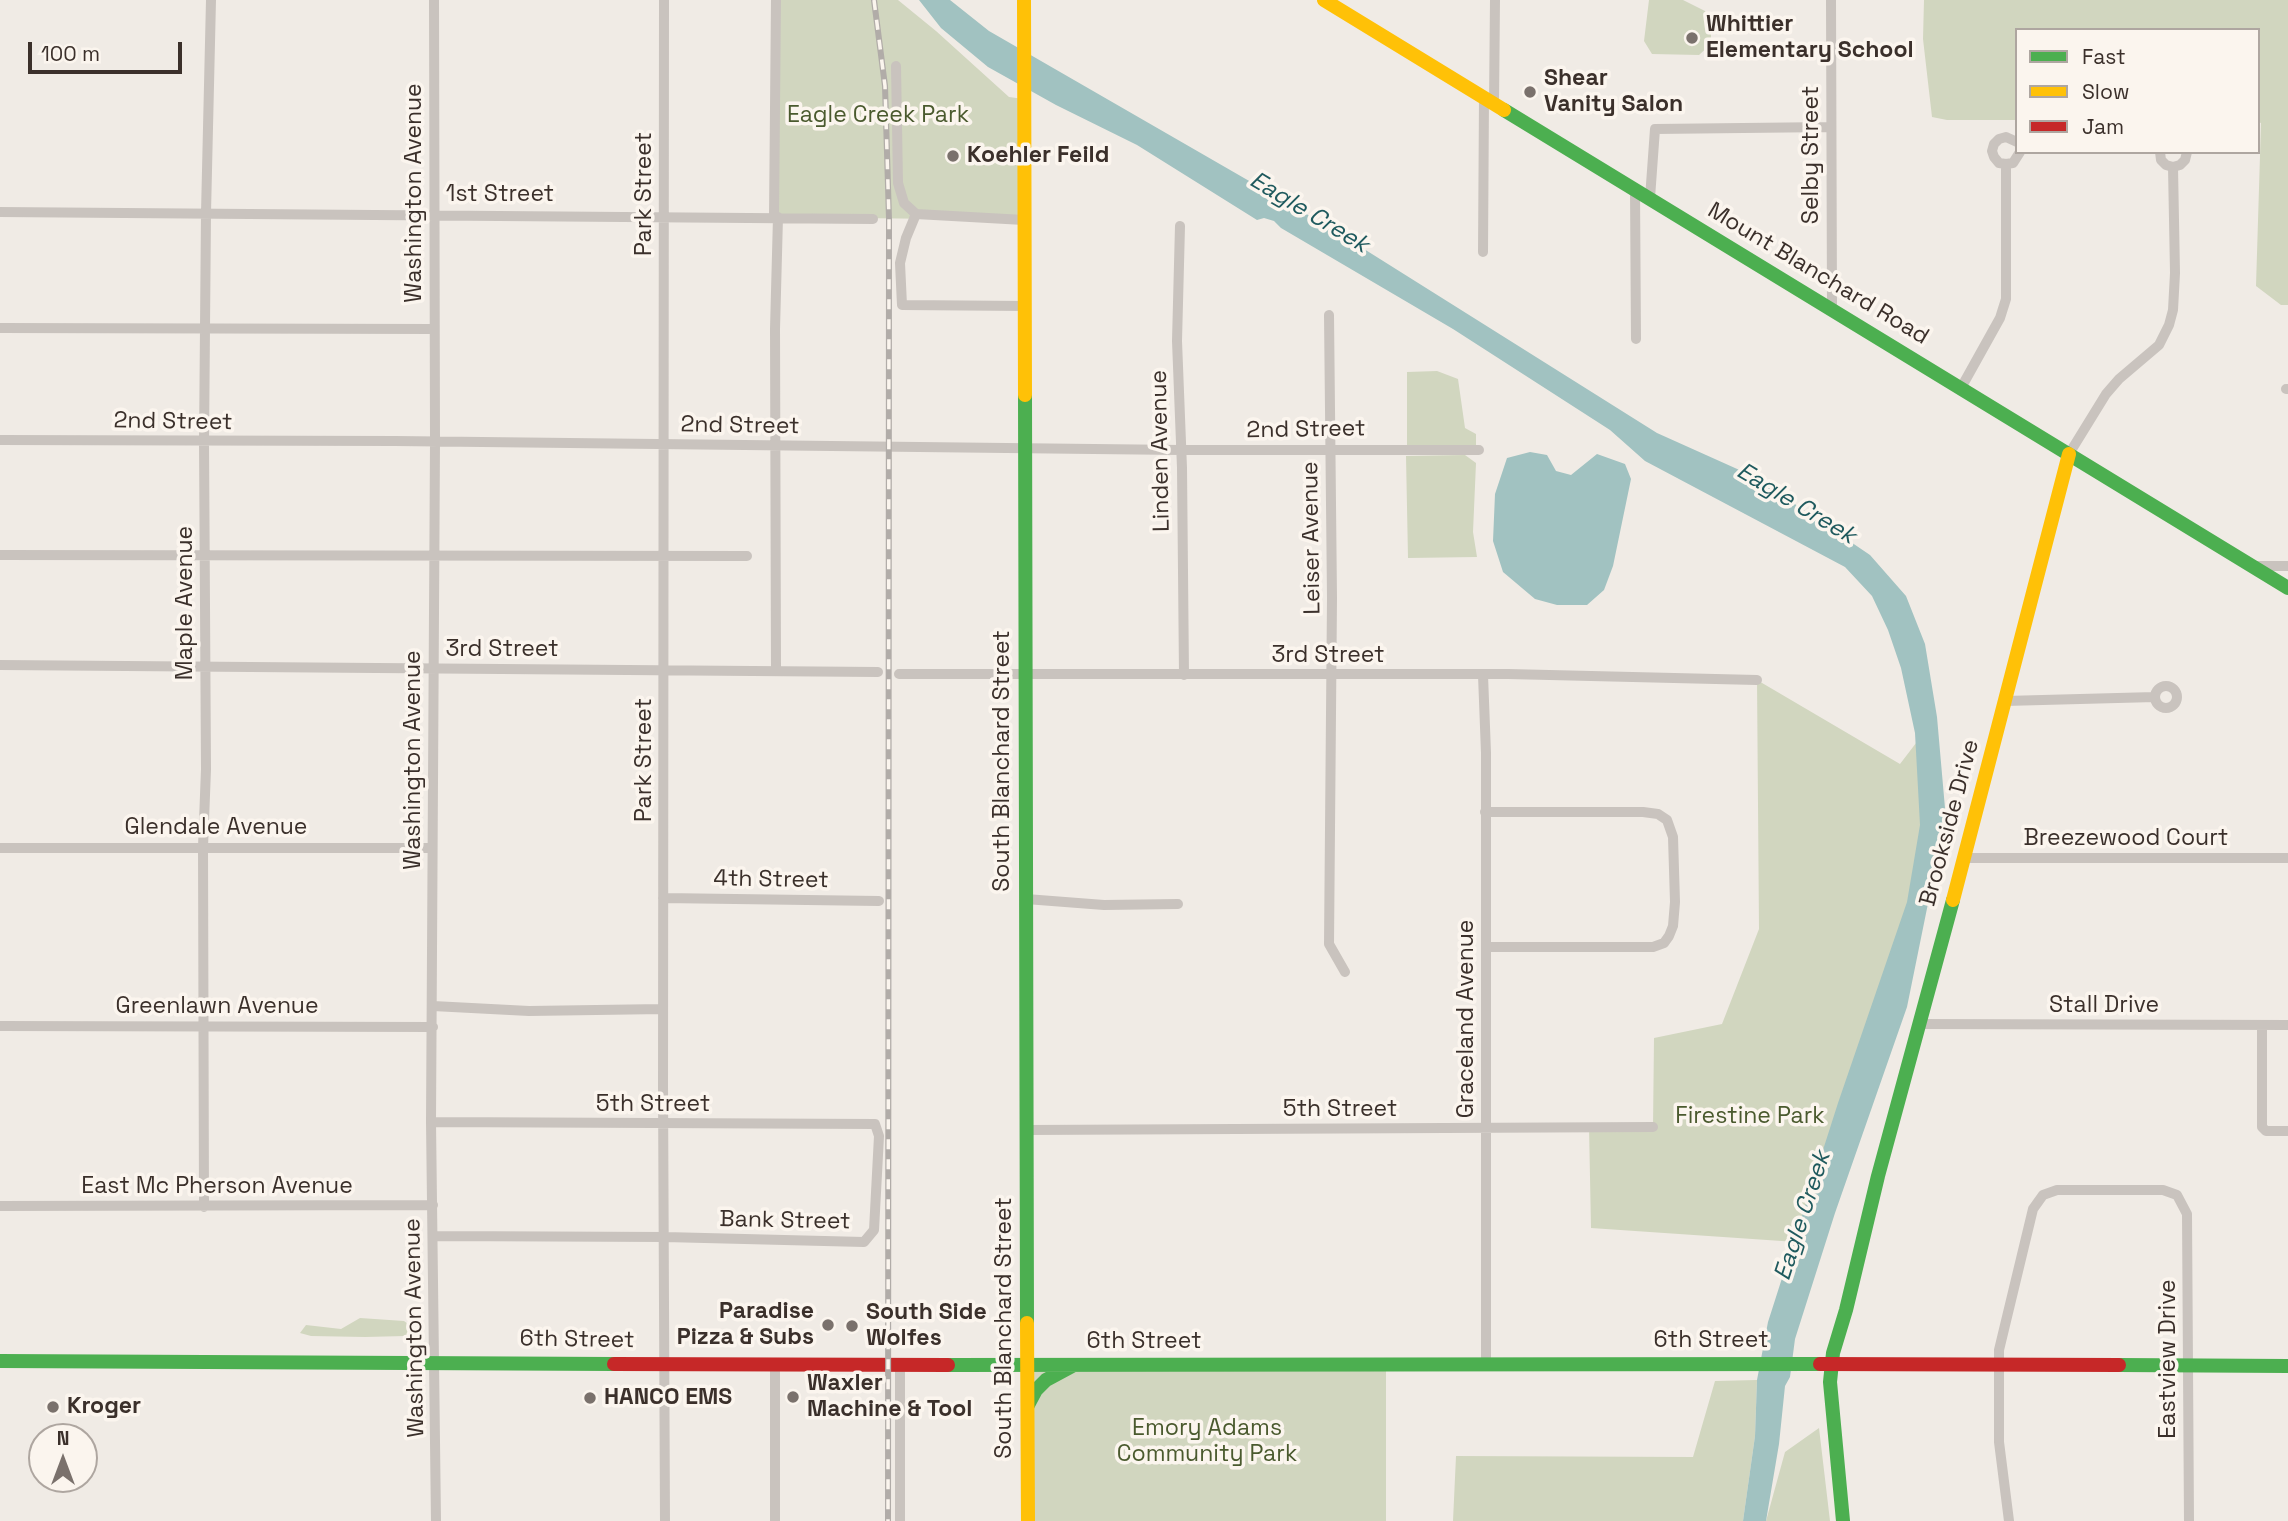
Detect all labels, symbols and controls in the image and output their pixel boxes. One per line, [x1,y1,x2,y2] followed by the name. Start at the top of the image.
[1706,11,1914,65] place label: Whittier Elementary School
[32,28,186,72] scale bar
[2015,28,2260,154] legend
[1684,30,1700,46] marker: Whittier Elementary School
[41,40,100,67] text: 100 m
[2082,43,2126,70] text: Fast
[1544,65,1683,119] place label: Shear Vanity Salon
[2082,78,2130,105] text: Slow
[401,83,429,303] street label: Washington Avenue
[1522,84,1538,100] marker: Shear Vanity Salon
[1798,86,1826,224] street label: Selby Street
[787,102,969,130] park label: Eagle Creek Park
[2082,113,2124,140] text: Jam
[631,132,659,256] street label: Park Street
[967,142,1109,170] place label: Koehler Feild
[945,148,961,164] marker: Koehler Feild
[1244,166,1374,260] water label: Eagle Creek
[446,181,554,209] street label: 1st Street
[1702,197,1934,351] street label: Mount Blanchard Road
[1146,370,1176,532] street label: Linden Avenue
[113,407,233,437] street label: 2nd Street
[680,411,800,441] street label: 2nd Street
[1246,415,1366,445] street label: 2nd Street
[1731,457,1861,551] water label: Eagle Creek
[1297,461,1327,615] street label: Leiser Avenue
[172,526,200,680] street label: Maple Avenue
[989,630,1017,892] street label: South Blanchard Street
[445,636,559,664] street label: 3rd Street
[1271,642,1385,670] street label: 3rd Street
[400,650,428,870] street label: Washington Avenue
[631,698,659,822] street label: Park Street
[1915,737,1985,909] street label: Brookside Drive
[125,814,307,842] street label: Glendale Avenue
[2024,825,2228,853] street label: Breezewood Court
[713,865,829,895] street label: 4th Street
[1453,920,1481,1118] street label: Graceland Avenue
[2049,992,2159,1020] street label: Stall Drive
[115,993,319,1021] street label: Greenlawn Avenue
[596,1091,710,1119] street label: 5th Street
[1283,1096,1397,1124] street label: 5th Street
[1675,1103,1825,1131] park label: Firestine Park
[1769,1148,1837,1284] water label: Eagle Creek
[81,1173,353,1201] street label: East Mc Pherson Avenue
[991,1197,1019,1459] street label: South Blanchard Street
[719,1206,851,1236] street label: Bank Street
[399,1218,431,1438] street label: Washington Avenue
[2155,1279,2183,1439] street label: Eastview Drive
[677,1298,814,1352] place label: Paradise Pizza & Subs
[866,1299,987,1353] place label: South Side Wolfes
[820,1317,836,1333] marker: Paradise Pizza & Subs
[844,1318,860,1334] marker: South Side Wolfes
[519,1325,635,1355] street label: 6th Street
[1654,1327,1768,1355] street label: 6th Street
[1087,1328,1201,1356] street label: 6th Street
[807,1370,972,1424] place label: Waxler Machine & Tool
[604,1384,732,1412] place label: HANCO EMS
[785,1389,801,1405] marker: Waxler Machine & Tool
[582,1390,598,1406] marker: HANCO EMS
[67,1393,141,1421] place label: Kroger
[45,1399,61,1415] marker: Kroger
[1117,1415,1297,1469] park label: Emory Adams Community Park
[28,1423,98,1493] north arrow
[57,1426,69,1451] text: N

